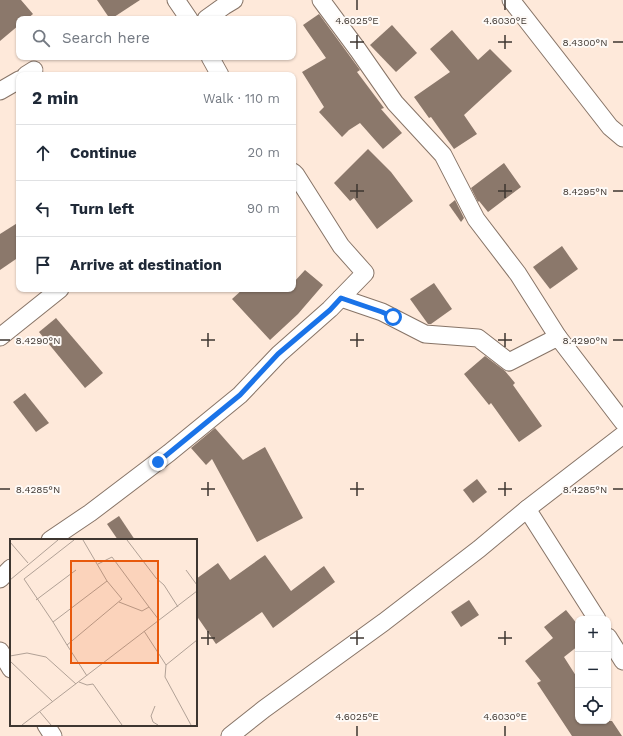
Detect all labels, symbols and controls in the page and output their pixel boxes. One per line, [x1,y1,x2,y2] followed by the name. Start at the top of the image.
[335,15,379,26] text: 4.6025°E
[483,15,527,26] text: 4.6030°E
[16,16,296,60] search box
[30,27,52,49] icon: search
[62,29,150,47] text: Search here
[562,37,608,48] text: 8.4300°N
[32,88,78,108] text: 2 min
[203,91,280,106] text: Walk · 110 m
[32,142,54,164] icon: ahead
[70,144,137,162] text: Continue
[248,145,280,160] text: 20 m
[563,186,607,197] text: 8.4295°N
[32,198,54,220] icon: left
[70,200,134,218] text: Turn left
[247,201,280,216] text: 90 m
[32,254,54,276] icon: arrive
[70,256,222,274] text: Arrive at destination
[384,308,402,326] route start
[16,335,61,346] text: 8.4290°N
[563,335,608,346] text: 8.4290°N
[149,453,167,471] route end
[16,484,60,495] text: 8.4285°N
[563,484,607,495] text: 8.4285°N
[10,539,197,726] inset map
[575,616,611,724] map controls
[575,616,611,652] button: +
[575,652,611,688] button: −
[575,688,611,724] button: locate
[335,711,379,722] text: 4.6025°E
[483,711,527,722] text: 4.6030°E

